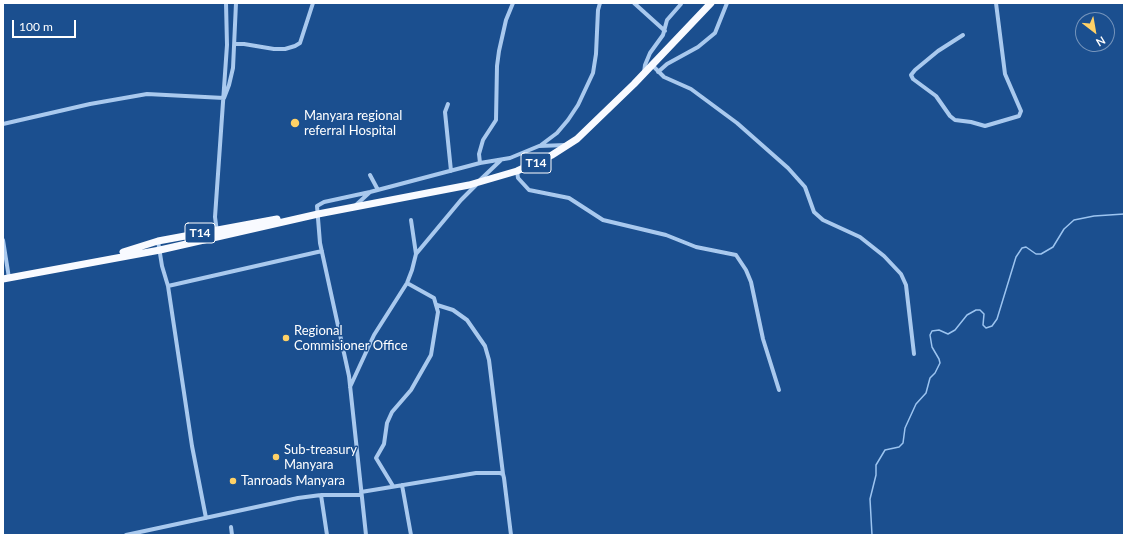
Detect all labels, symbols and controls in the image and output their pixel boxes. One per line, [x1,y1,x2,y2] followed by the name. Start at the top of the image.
[14,12,78,38] scale bar
[1075,12,1115,52] north arrow
[19,19,53,34] text: 100 m
[1094,34,1108,50] text: N
[304,108,402,139] place label: Manyara regional referral Hospital
[289,117,301,129] marker: Manyara regional referral Hospital
[521,153,551,173] road number: T14
[185,223,215,243] road number: T14
[294,323,408,354] place label: Regional Commisioner Office
[281,333,291,343] marker: Regional Commisioner Office
[284,442,357,473] place label: Sub-treasury Manyara
[271,452,281,462] marker: Sub-treasury Manyara
[241,473,345,489] place label: Tanroads Manyara
[228,476,238,486] marker: Tanroads Manyara

